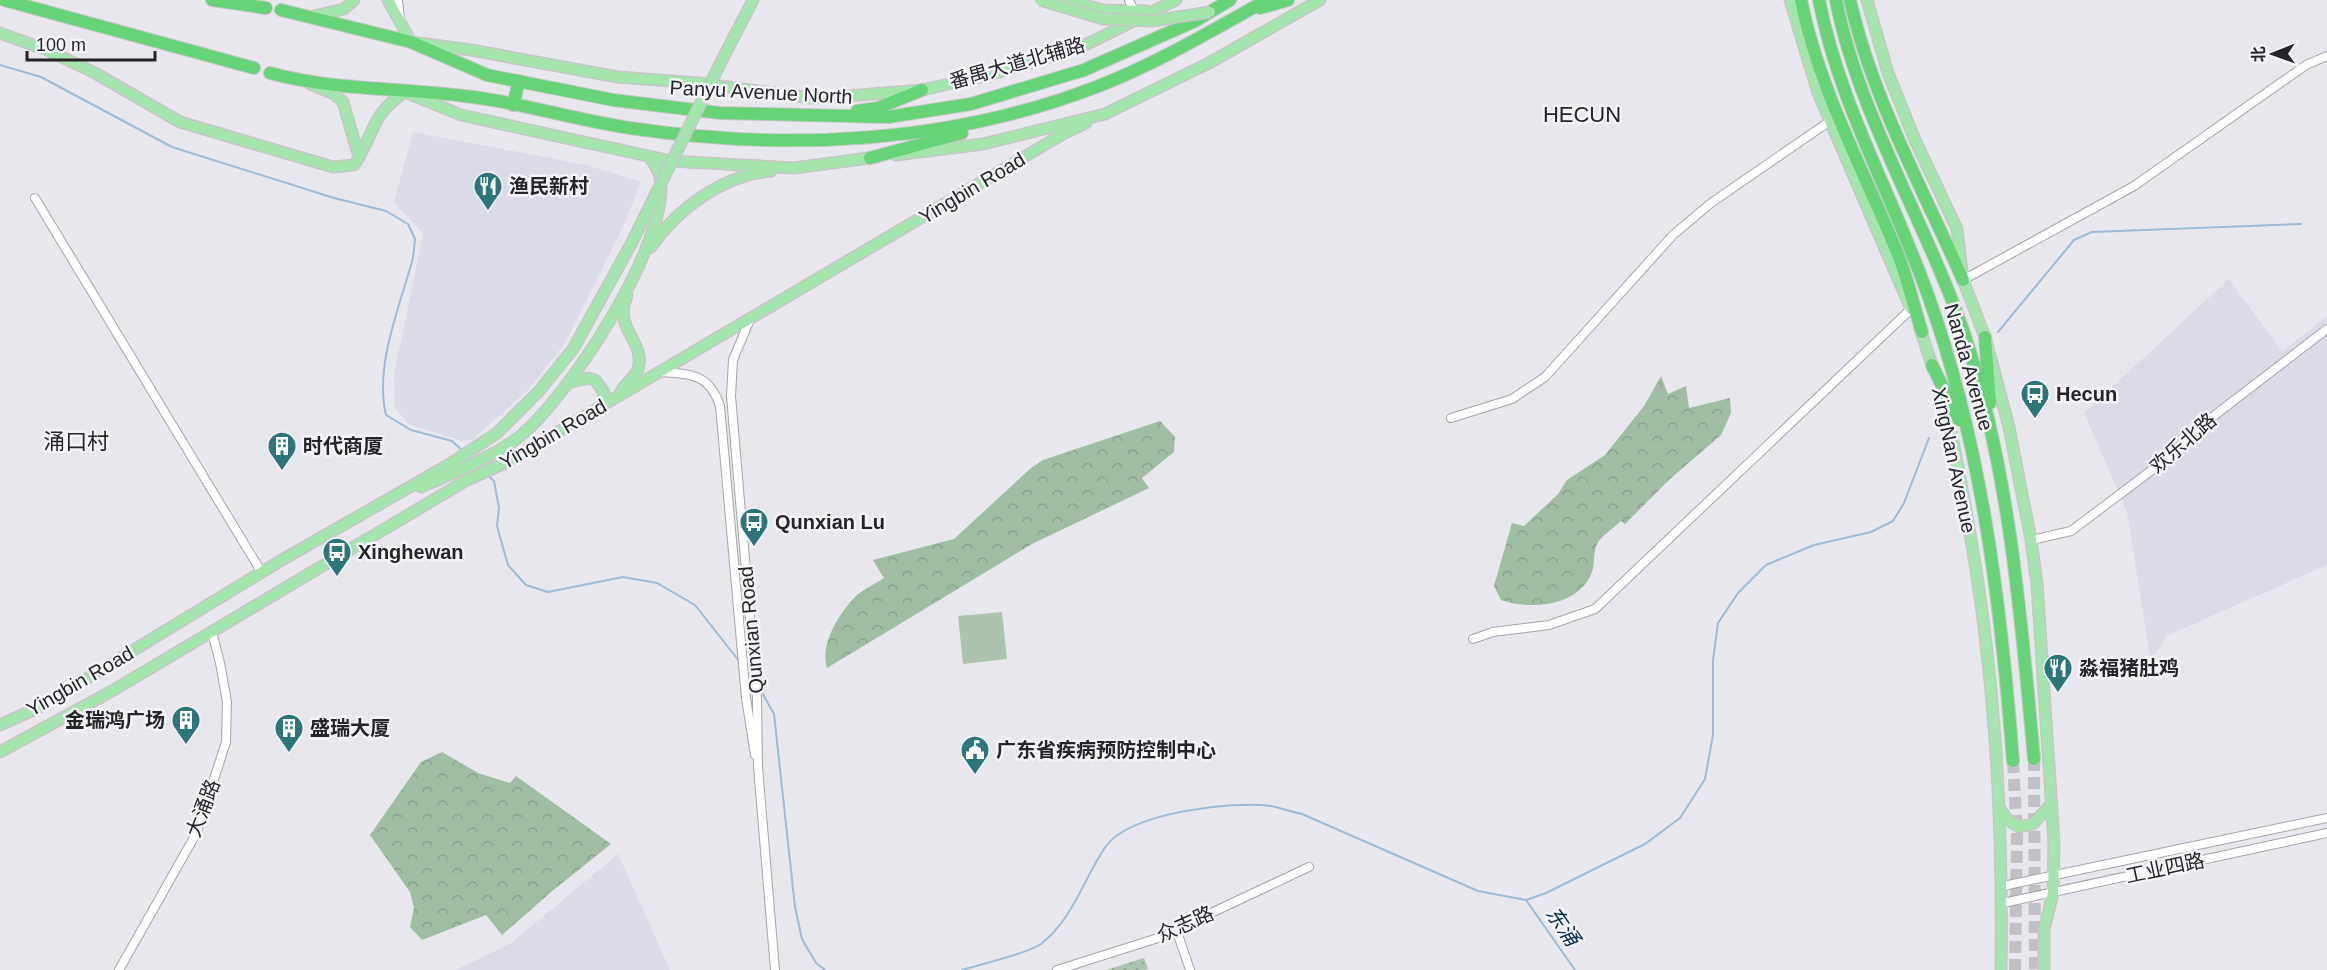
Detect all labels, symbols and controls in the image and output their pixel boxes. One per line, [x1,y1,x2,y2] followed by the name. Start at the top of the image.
[27,24,154,62] scale bar
[2243,24,2303,84] north arrow
[947,33,1087,93] street label: 番禺大道北辅路
[36,35,86,55] text: 100 m
[2250,46,2267,62] text: 北
[669,76,853,108] street label: Panyu Avenue North
[1543,102,1621,127] district label: HECUN
[915,148,1029,228] street label: Yingbin Road
[472,170,504,212] restaurant icon: 渔民新村
[509,175,589,197] place label: 渔民新村
[1940,301,1998,433] street label: Nanda Avenue
[2019,378,2051,420] bus stop icon: Hecun
[2056,383,2117,405] place label: Hecun
[1928,385,1980,535] street label: XingNan Avenue
[496,395,610,473] street label: Yingbin Road
[2146,408,2220,478] street label: 欢乐北路
[43,429,109,454] district label: 涌口村
[266,430,298,472] building icon: 时代商厦
[303,435,383,457] place label: 时代商厦
[738,506,770,548] bus stop icon: Qunxian Lu
[775,511,885,533] place label: Qunxian Lu
[321,536,353,578] bus stop icon: Xinghewan
[358,541,464,563] place label: Xinghewan
[734,565,768,695] street label: Qunxian Road
[23,642,137,720] street label: Yingbin Road
[2042,652,2074,694] restaurant icon: 淼福猪肚鸡
[2079,657,2179,679] place label: 淼福猪肚鸡
[170,704,202,746] building icon: 金瑞鸿广场
[65,709,165,731] place label: 金瑞鸿广场
[273,712,305,754] building icon: 盛瑞大厦
[310,717,390,739] place label: 盛瑞大厦
[959,734,991,776] public building icon: 广东省疾病预防控制中心
[996,739,1216,761] place label: 广东省疾病预防控制中心
[182,776,224,840] street label: 大涌路
[2124,849,2206,887] street label: 工业四路
[1153,902,1217,946] street label: 众志路
[1542,902,1586,951] water label: 东涌

